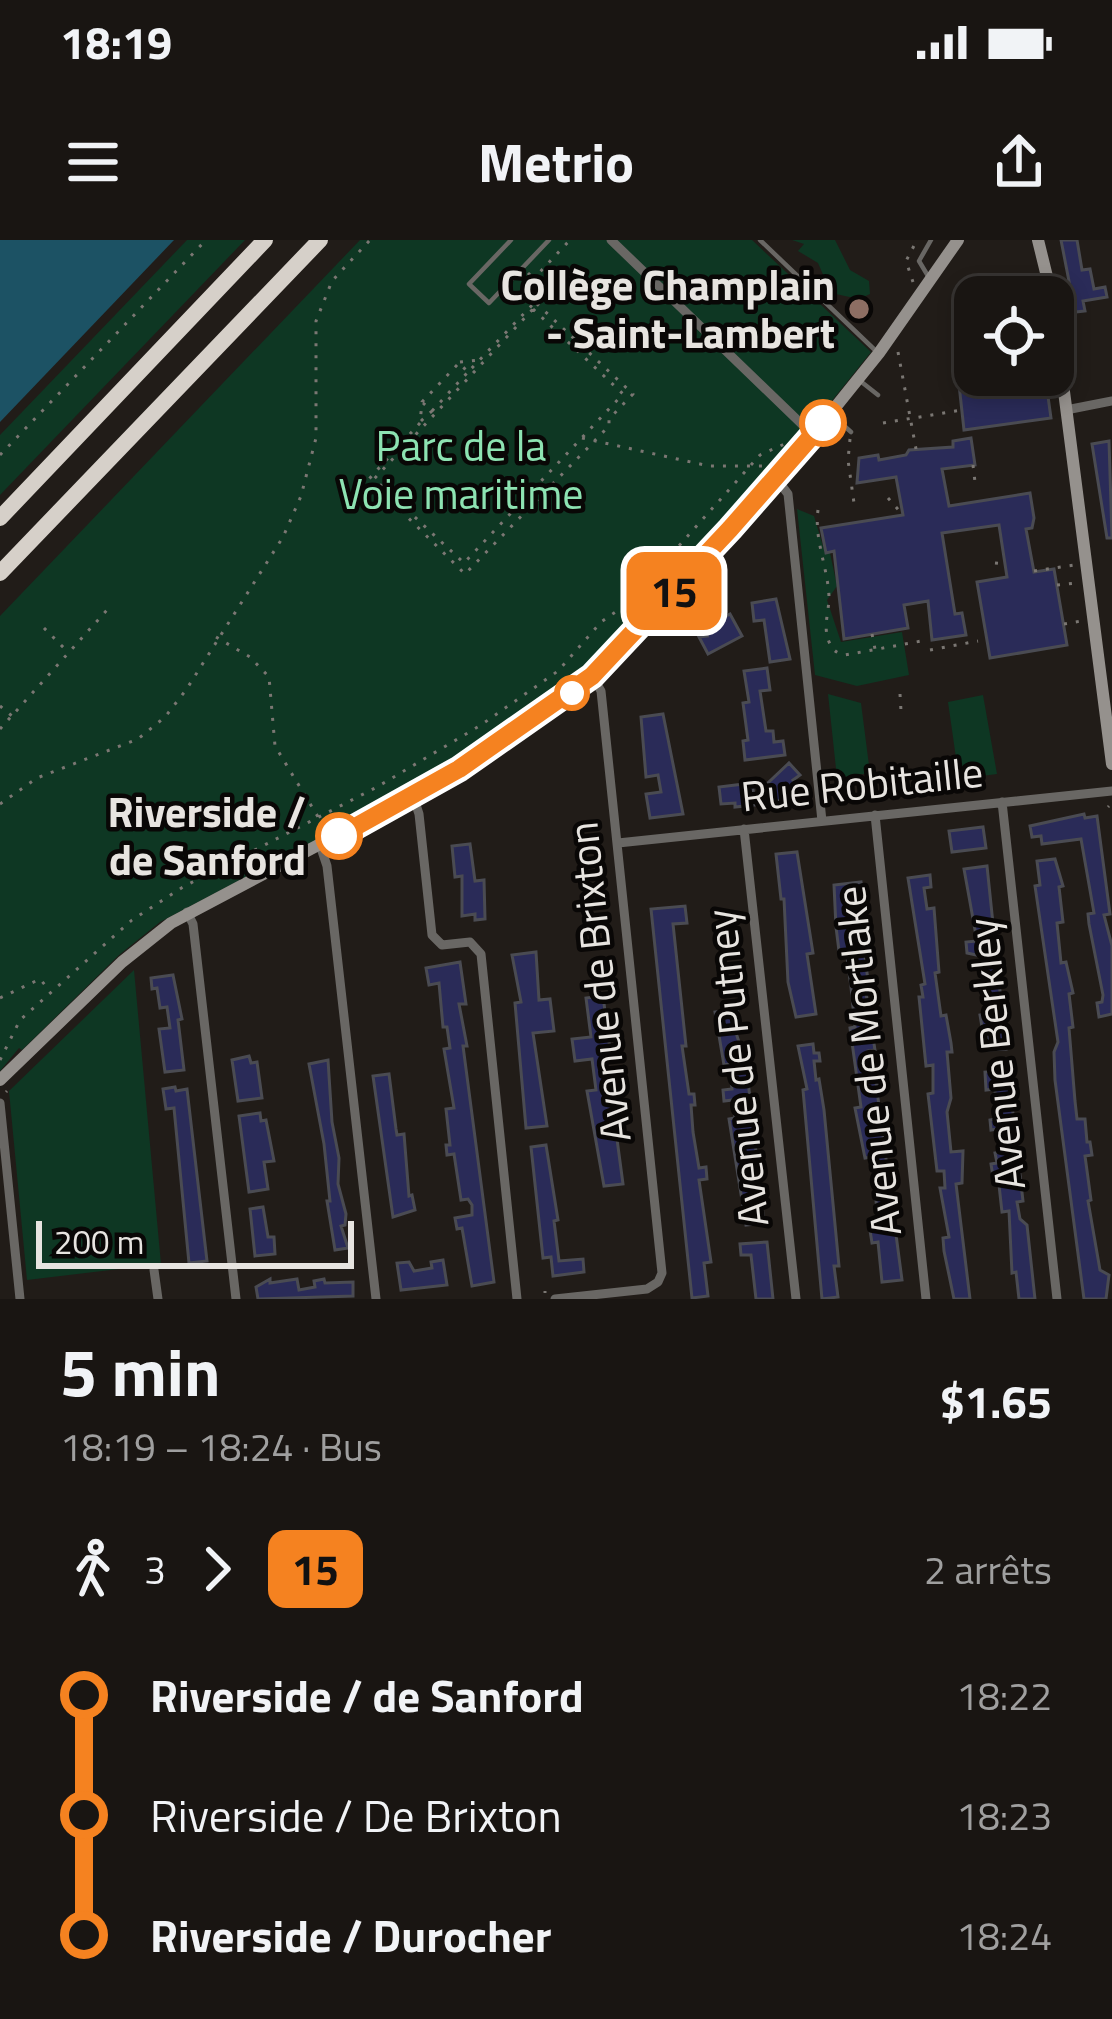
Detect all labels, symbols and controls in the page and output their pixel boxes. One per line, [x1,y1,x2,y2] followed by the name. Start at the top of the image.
[60,8,172,76] text: 18:19
[478,121,634,203] text: Metrio
[60,129,126,195] icon: menu
[986,129,1052,195] icon: share
[501,252,835,364] place label: Collège Champlain - Saint-Lambert
[954,276,1074,396] map controls
[954,276,1074,396] button: locate
[846,296,872,322] marker: Collège Champlain - Saint-Lambert
[801,401,845,445] unlabelled marker
[338,413,584,525] park label: Parc de la Voie maritime
[620,552,728,630] line badge: 15
[650,559,698,623] text: 15
[556,677,588,709] unlabelled marker
[738,738,986,828] street label: Rue Robitaille
[108,779,306,891] place label: Riverside / de Sanford
[317,814,361,858] marker: Riverside / de Sanford
[549,819,647,1145] street label: Avenue de Brixton
[817,883,917,1239] street label: Avenue de Mortlake
[688,906,784,1230] street label: Avenue de Putney
[949,915,1041,1193] street label: Avenue Berkley
[36,1215,354,1268] scale bar
[54,1217,144,1267] text: 200 m
[60,1321,220,1422] text: 5 min
[940,1367,1052,1435] text: $1.65
[60,1417,382,1476] text: 18:19 – 18:24 · Bus
[60,1536,126,1602] icon: walk
[184,1536,250,1602] icon: forward
[292,1537,339,1601] text: 15
[144,1540,166,1599] text: 3
[924,1540,1052,1599] text: 2 arrêts
[150,1661,584,1729] text: Riverside / de Sanford
[956,1666,1052,1725] text: 18:22
[150,1781,562,1849] text: Riverside / De Brixton
[956,1786,1052,1845] text: 18:23
[150,1901,552,1969] text: Riverside / Durocher
[956,1906,1052,1965] text: 18:24

